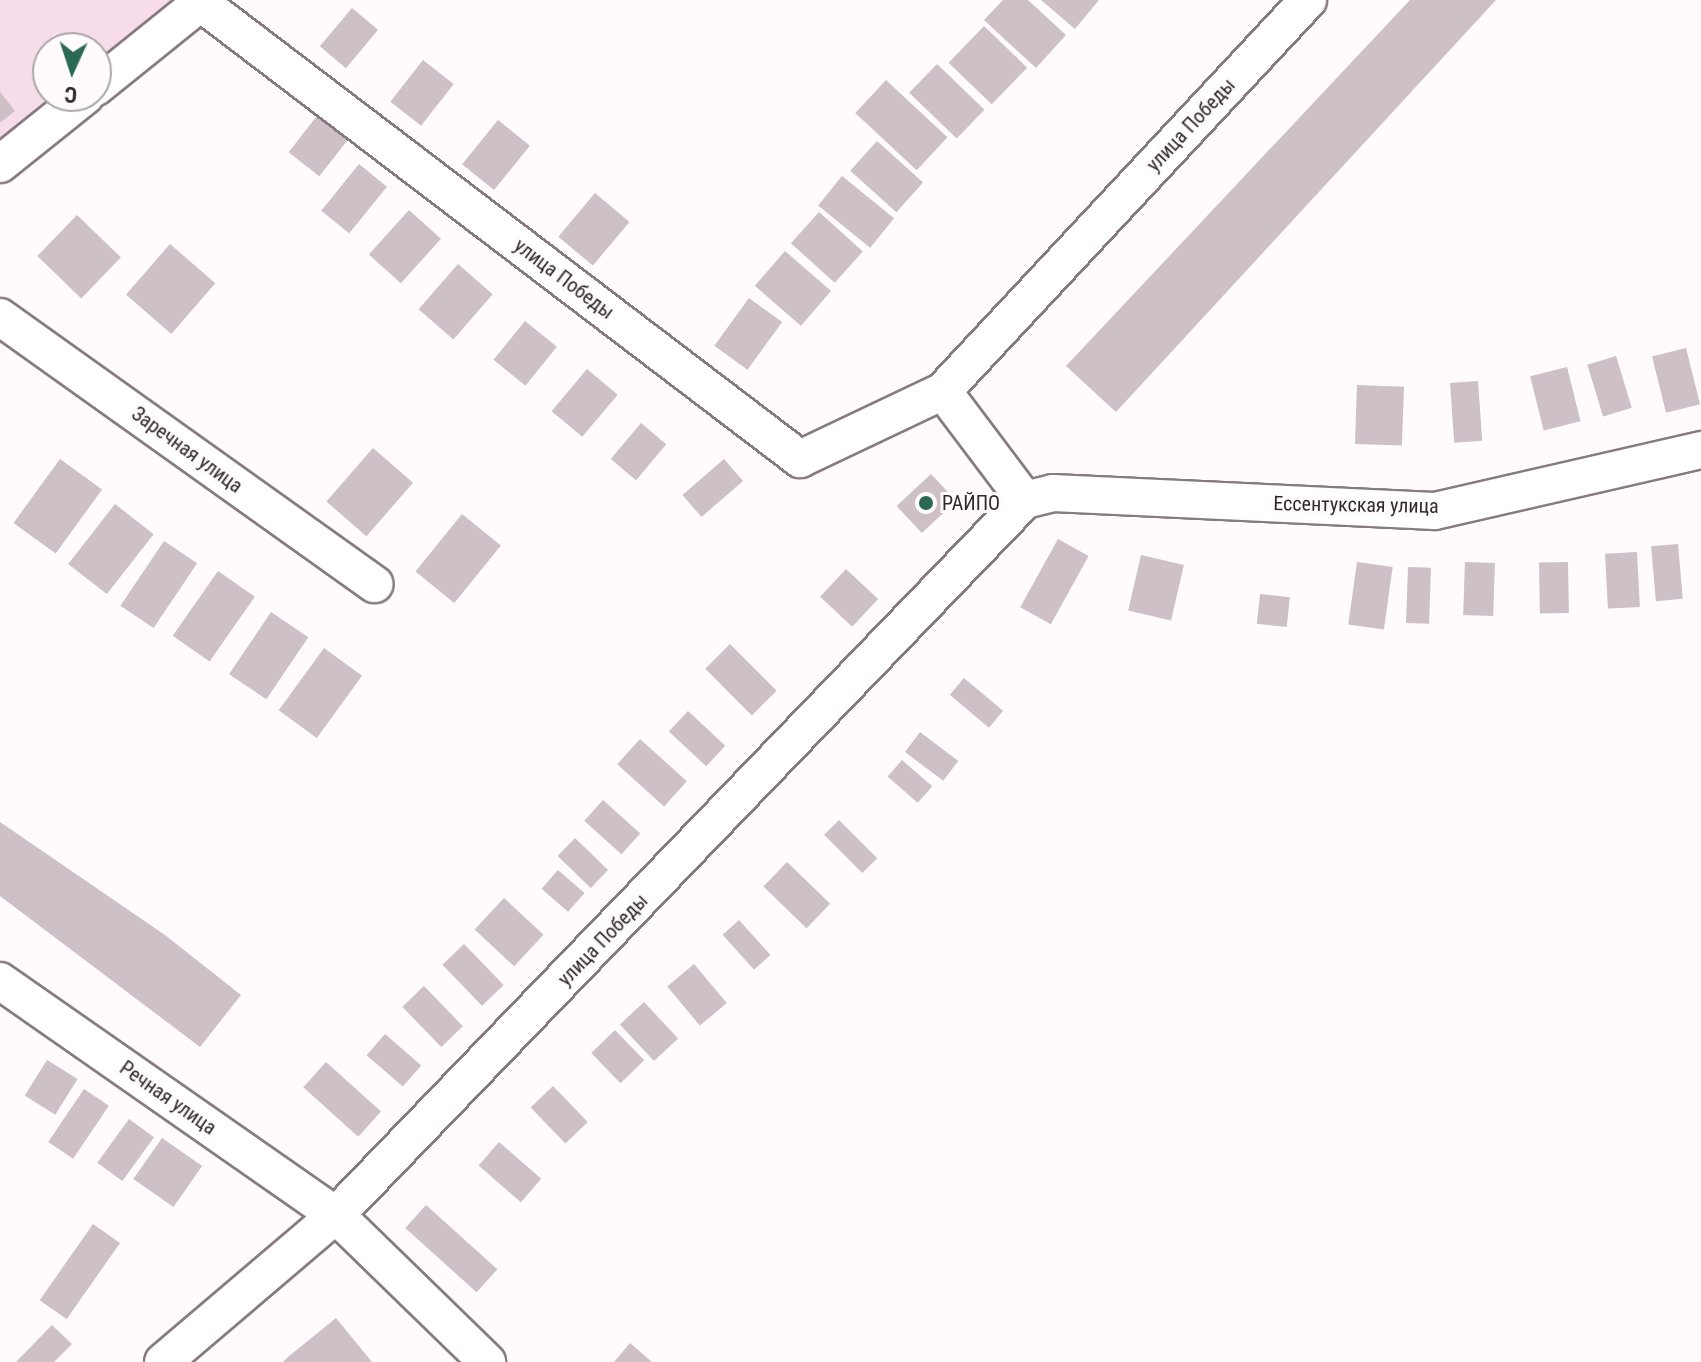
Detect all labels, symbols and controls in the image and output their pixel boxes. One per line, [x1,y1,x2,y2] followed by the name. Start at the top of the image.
[32,32,112,112] north arrow
[1142,73,1240,177] street label: улица Победы
[64,82,78,107] text: С
[509,234,619,324] street label: улица Победы
[127,402,247,498] street label: Заречная улица
[942,491,1000,515] place label: РАЙПО
[1273,492,1439,518] street label: Ессентукская улица
[917,494,935,512] marker: РАЙПО
[553,889,653,991] street label: улица Победы
[115,1056,221,1140] street label: Речная улица

